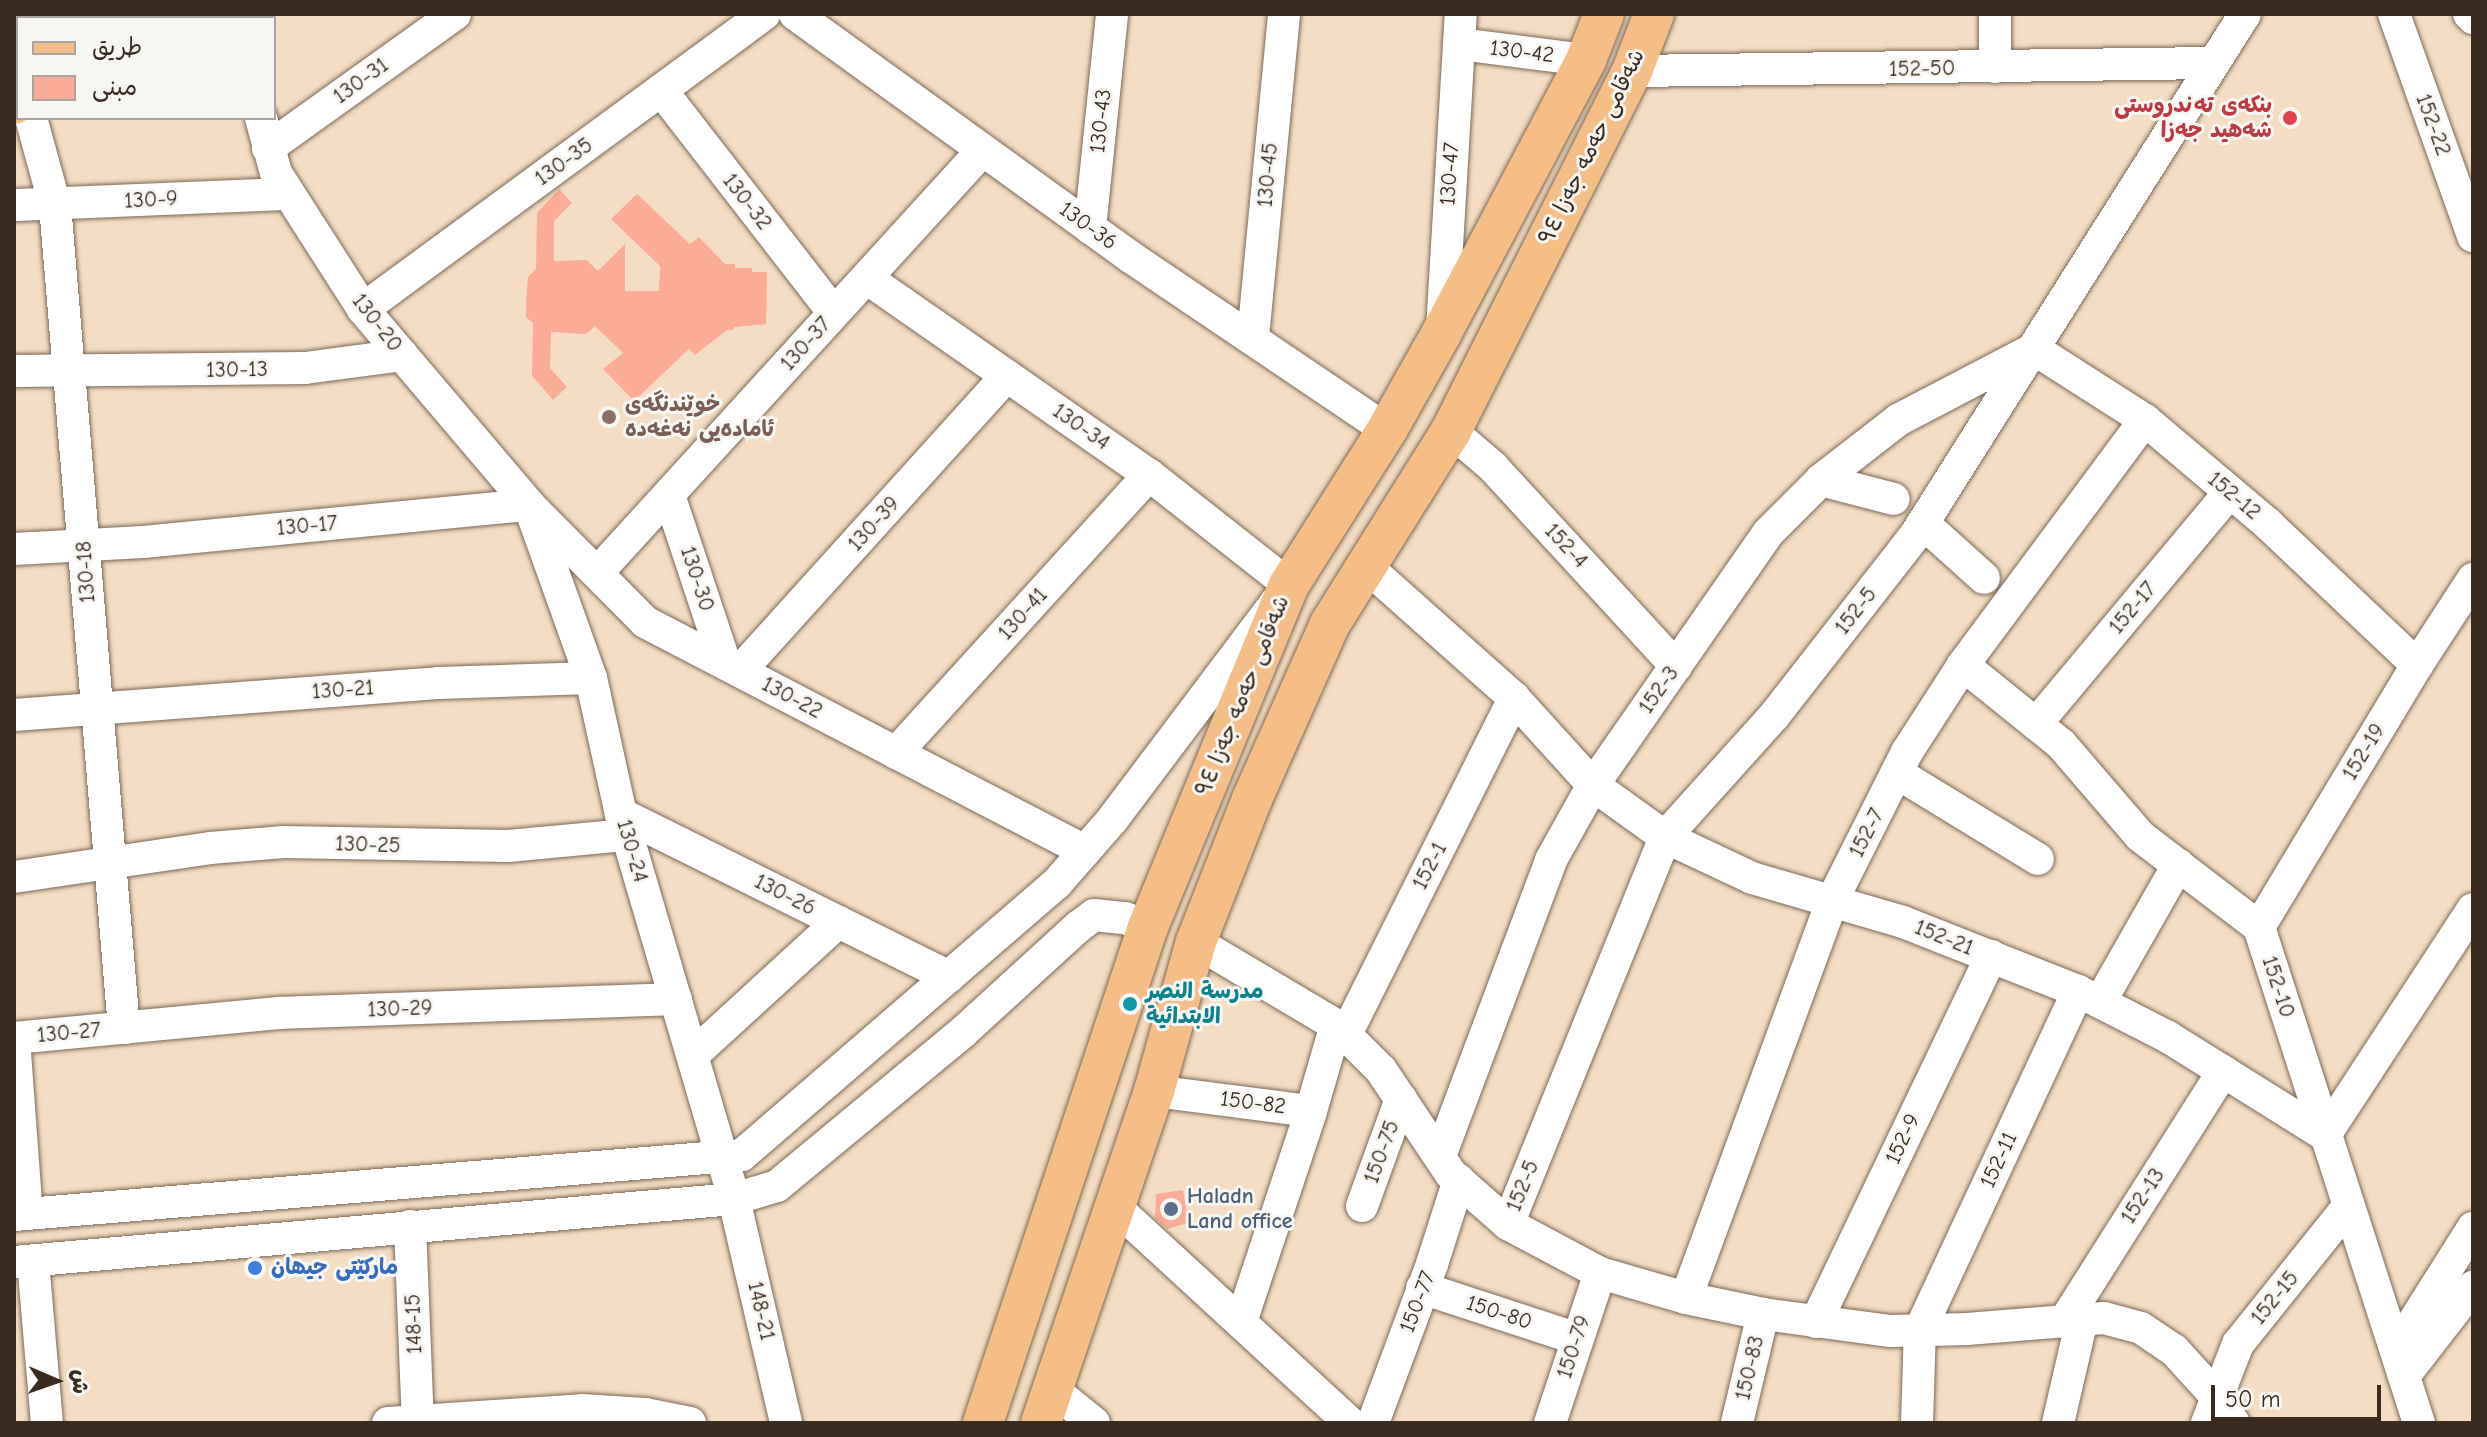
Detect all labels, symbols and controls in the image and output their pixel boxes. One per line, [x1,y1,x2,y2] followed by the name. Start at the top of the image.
[16,16,276,120] legend
[92,33,142,61] text: طريق
[1489,35,1555,69] street label: 130-42
[1533,45,1651,249] street label: شەقامی حەمە جەزا ٩٤
[328,52,394,110] street label: 130-31
[1889,55,1955,83] street label: 152-50
[92,73,137,101] text: مبنى
[1085,88,1117,154] street label: 130-43
[2410,90,2456,160] street label: 152-22
[2114,92,2272,144] place label: بنکەی تەندروستی شەهید جەزا
[2279,107,2301,129] marker: بنکەی تەندروستی شەهید جەزا
[530,132,598,192] street label: 130-35
[1252,142,1284,208] street label: 130-45
[1435,142,1465,206] street label: 130-47
[717,168,777,236] street label: 130-32
[123,185,179,215] street label: 130-9
[1054,196,1122,256] street label: 130-36
[346,288,408,358] street label: 130-20
[775,312,837,376] street label: 130-37
[206,356,268,384] street label: 130-13
[625,391,774,442] place label: خوێندنگەی ئامادەیی نەغەدە
[1047,398,1115,456] street label: 130-34
[600,408,618,426] marker: خوێندنگەی ئامادەیی نەغەدە
[2202,466,2266,526] street label: 152-12
[842,491,906,557] street label: 130-39
[275,510,339,542] street label: 130-17
[1539,518,1593,574] street label: 152-4
[71,540,101,604] street label: 130-18
[674,543,720,615] street label: 130-30
[2104,576,2162,640] street label: 152-17
[993,582,1053,646] street label: 130-41
[1829,582,1883,640] street label: 152-5
[1191,592,1295,800] street label: شەقامی حەمە جەزا ٩٤
[1633,661,1685,719] street label: 152-3
[757,671,827,725] street label: 130-22
[311,675,375,705] street label: 130-21
[2337,719,2391,785] street label: 152-19
[1844,804,1890,862] street label: 152-7
[610,817,654,885] street label: 130-24
[335,831,401,859] street label: 130-25
[1407,838,1453,894] street label: 152-1
[750,868,820,922] street label: 130-26
[1911,914,1977,962] street label: 152-21
[2256,953,2300,1021] street label: 152-10
[1146,978,1263,1030] place label: مدرسة النصر الابتدائية
[367,995,433,1023] street label: 130-29
[1121,995,1139,1013] marker: مدرسة النصر الابتدائية
[36,1017,102,1049] street label: 130-27
[1219,1086,1287,1120] street label: 150-82
[1880,1110,1926,1168] street label: 152-9
[1358,1117,1406,1187] street label: 150-75
[1975,1128,2023,1192] street label: 152-11
[1501,1157,1545,1215] street label: 152-5
[2115,1163,2171,1229] street label: 152-13
[1187,1183,1293,1234] place label: Haladn Land office
[1162,1200,1180,1218] marker: Haladn Land office
[271,1255,398,1281] place label: ماركێتی جیھان
[246,1259,264,1277] marker: ماركێتی جیھان
[2245,1266,2305,1330] street label: 152-15
[1394,1268,1442,1336] street label: 150-77
[741,1279,781,1343] street label: 148-21
[1463,1290,1535,1336] street label: 150-80
[400,1293,428,1355] street label: 148-15
[1551,1312,1597,1382] street label: 150-79
[1730,1333,1770,1403] street label: 150-83
[16,1341,96,1421] north arrow
[67,1369,93,1394] text: ش
[2215,1369,2385,1419] scale bar
[2225,1385,2281,1413] text: 50 m

